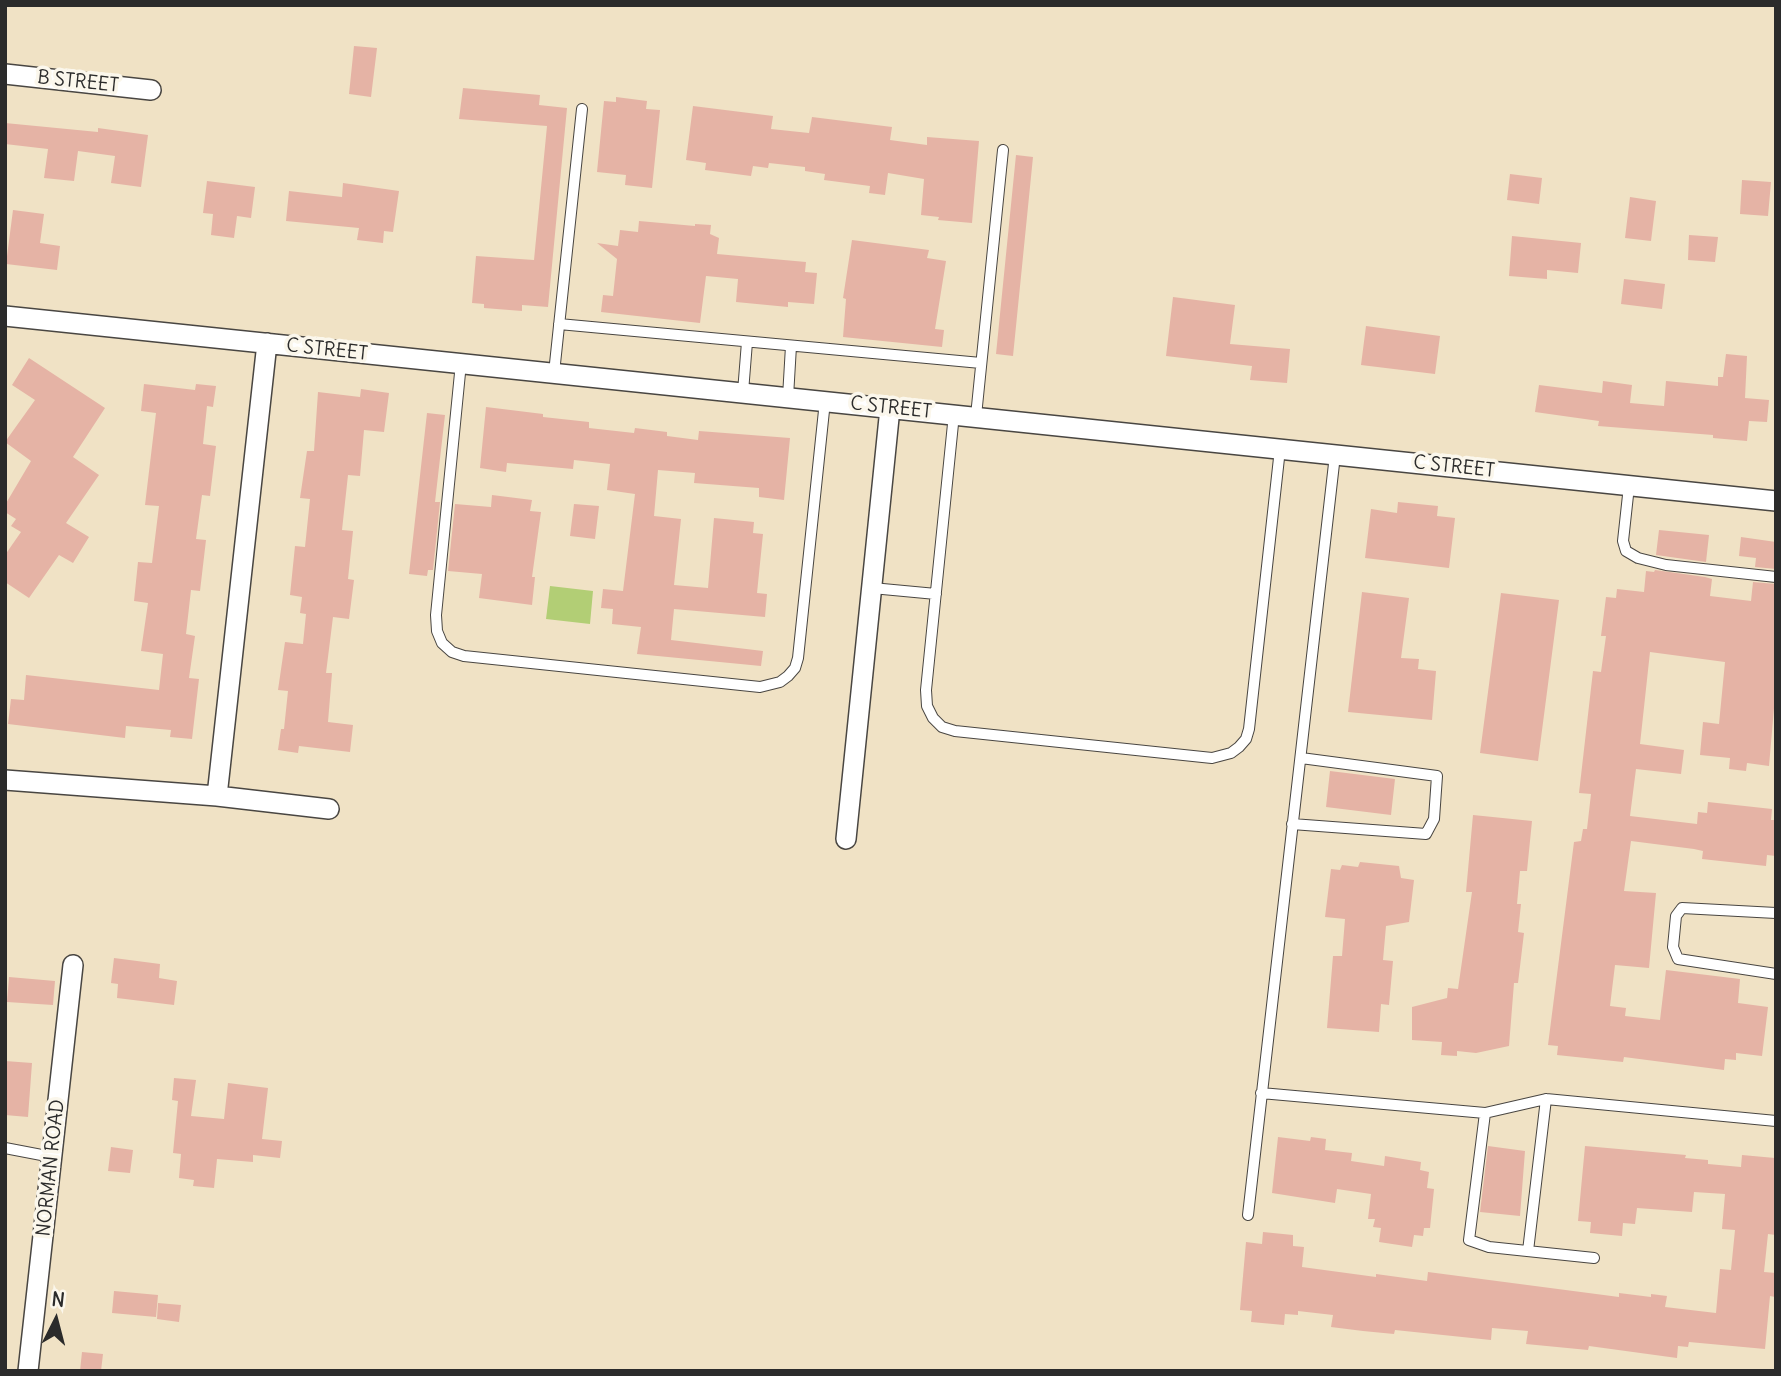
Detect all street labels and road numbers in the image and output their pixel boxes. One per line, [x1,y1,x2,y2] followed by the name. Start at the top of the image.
[36,66,120,98] street label: B STREET
[285,334,369,366] street label: C STREET
[849,392,933,424] street label: C STREET
[1412,451,1496,483] street label: C STREET
[32,1098,70,1238] street label: NORMAN ROAD

